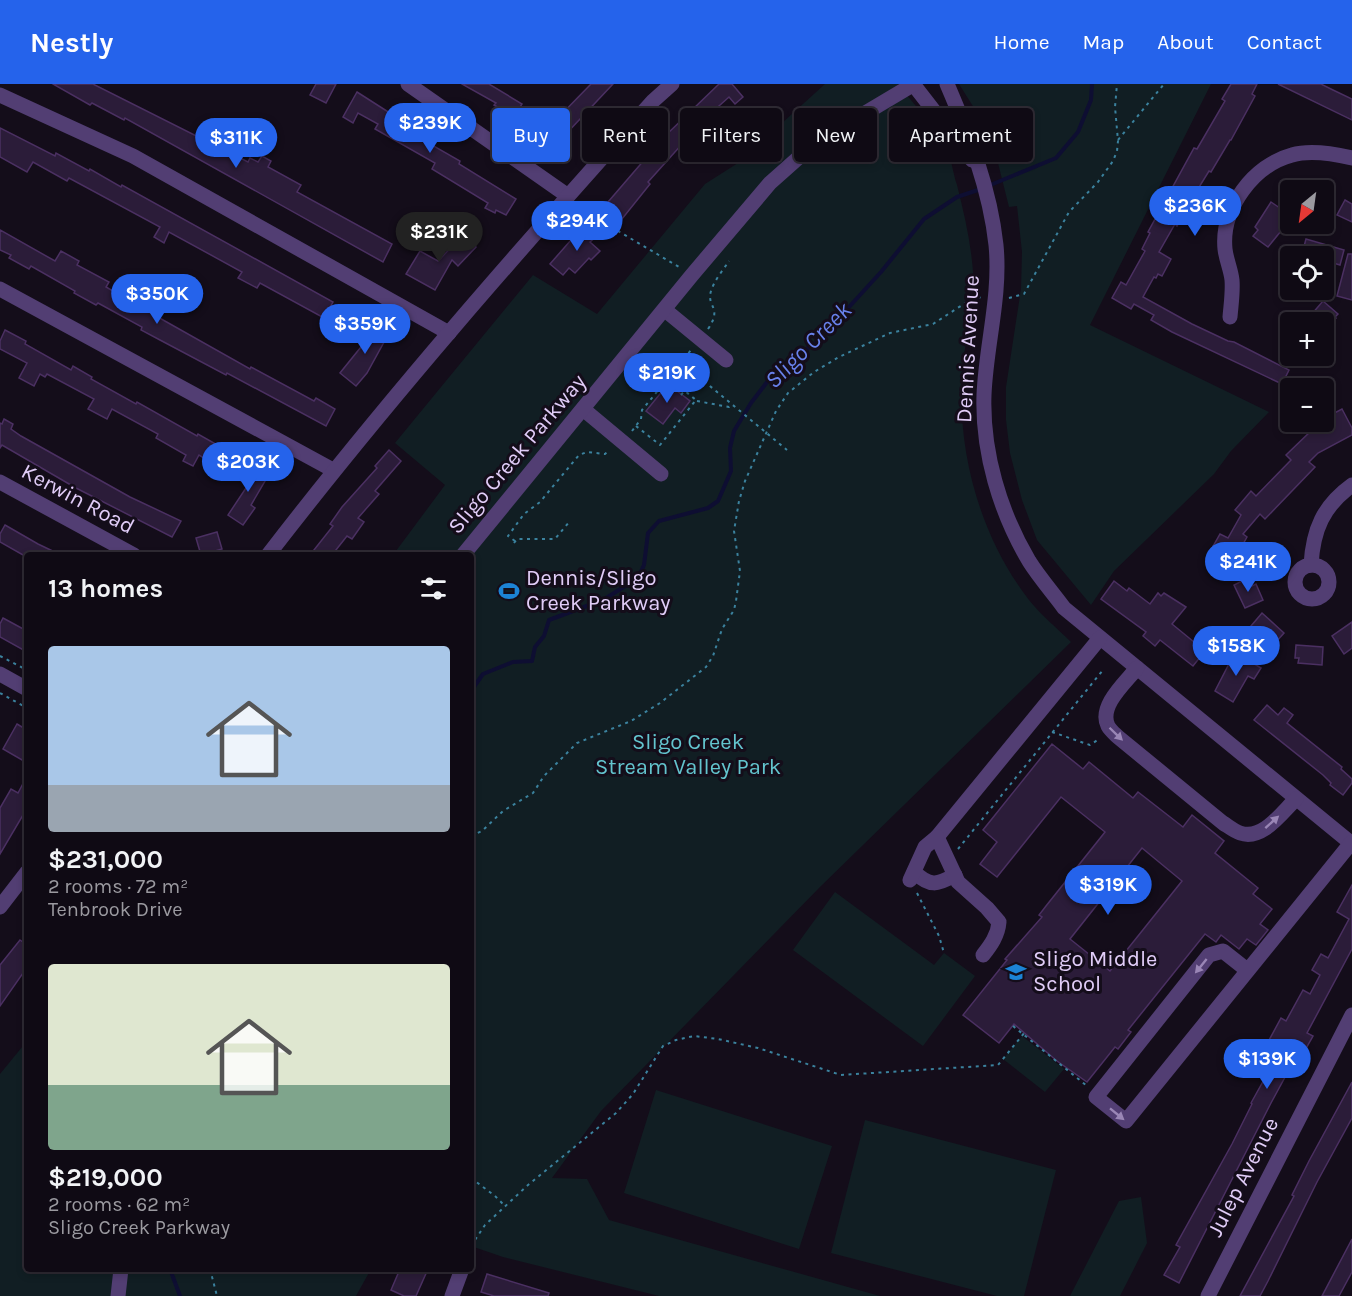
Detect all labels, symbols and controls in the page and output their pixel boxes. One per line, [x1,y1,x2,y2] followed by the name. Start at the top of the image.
[30,26,113,59] text: Nestly
[994,30,1050,54] text: Home
[1083,30,1124,54] text: Map
[1157,30,1214,54] text: About
[1247,30,1322,54] text: Contact
[388,103,472,154] pin: $239K
[492,108,570,162] chip: Buy
[582,108,668,162] chip: Rent
[680,108,782,162] chip: Filters
[794,108,877,162] chip: New
[889,108,1033,162] chip: Apartment
[398,111,462,134] text: $239K
[194,118,278,169] pin: $311K
[209,126,263,149] text: $311K
[1280,180,1334,234] north arrow
[1280,180,1334,432] map controls
[1153,186,1237,237] pin: $236K
[1163,194,1227,217] text: $236K
[535,201,619,252] pin: $294K
[545,209,609,232] text: $294K
[397,212,481,263] pin: $231K
[410,220,468,243] text: $231K
[1280,246,1334,300] button: locate
[115,274,199,325] pin: $350K
[951,274,985,424] street label: Dennis Avenue
[125,282,189,305] text: $350K
[759,295,858,394] water label: Sligo Creek
[323,304,407,355] pin: $359K
[333,312,397,335] text: $359K
[1280,312,1334,366] button: +
[625,353,709,404] pin: $219K
[638,361,696,384] text: $219K
[443,369,591,539] street label: Sligo Creek Parkway
[1280,378,1334,432] button: −
[206,442,290,493] pin: $203K
[216,450,280,473] text: $203K
[17,458,139,540] street label: Kerwin Road
[1206,542,1290,593] pin: $241K
[1219,550,1277,573] text: $241K
[526,565,671,616] place label: Dennis/Sligo Creek Parkway
[417,572,450,605] icon: filters
[48,573,163,604] text: 13 homes
[497,579,521,603] sports icon: Dennis/Sligo Creek Parkway
[1194,626,1278,677] pin: $158K
[1207,634,1265,657] text: $158K
[195,685,303,793] icon: home
[1108,727,1123,741] one-way arrow
[595,729,781,780] park label: Sligo Creek Stream Valley Park
[1264,815,1279,828] one-way arrow
[48,844,163,875] text: $231,000
[1066,865,1150,916] pin: $319K
[1079,873,1137,896] text: $319K
[48,875,188,898] text: 2 rooms · 72 m²
[48,898,183,921] text: Tenbrook Drive
[1033,946,1157,997] place label: Sligo Middle School
[1194,958,1207,974] one-way arrow
[1004,960,1028,984] school or university icon: Sligo Middle School
[195,1003,303,1111] icon: home
[1225,1039,1309,1090] pin: $139K
[1238,1047,1296,1070] text: $139K
[1110,1107,1125,1120] one-way arrow
[1202,1113,1284,1241] street label: Julep Avenue
[48,1162,163,1193] text: $219,000
[48,1193,190,1216] text: 2 rooms · 62 m²
[48,1216,230,1239] text: Sligo Creek Parkway

